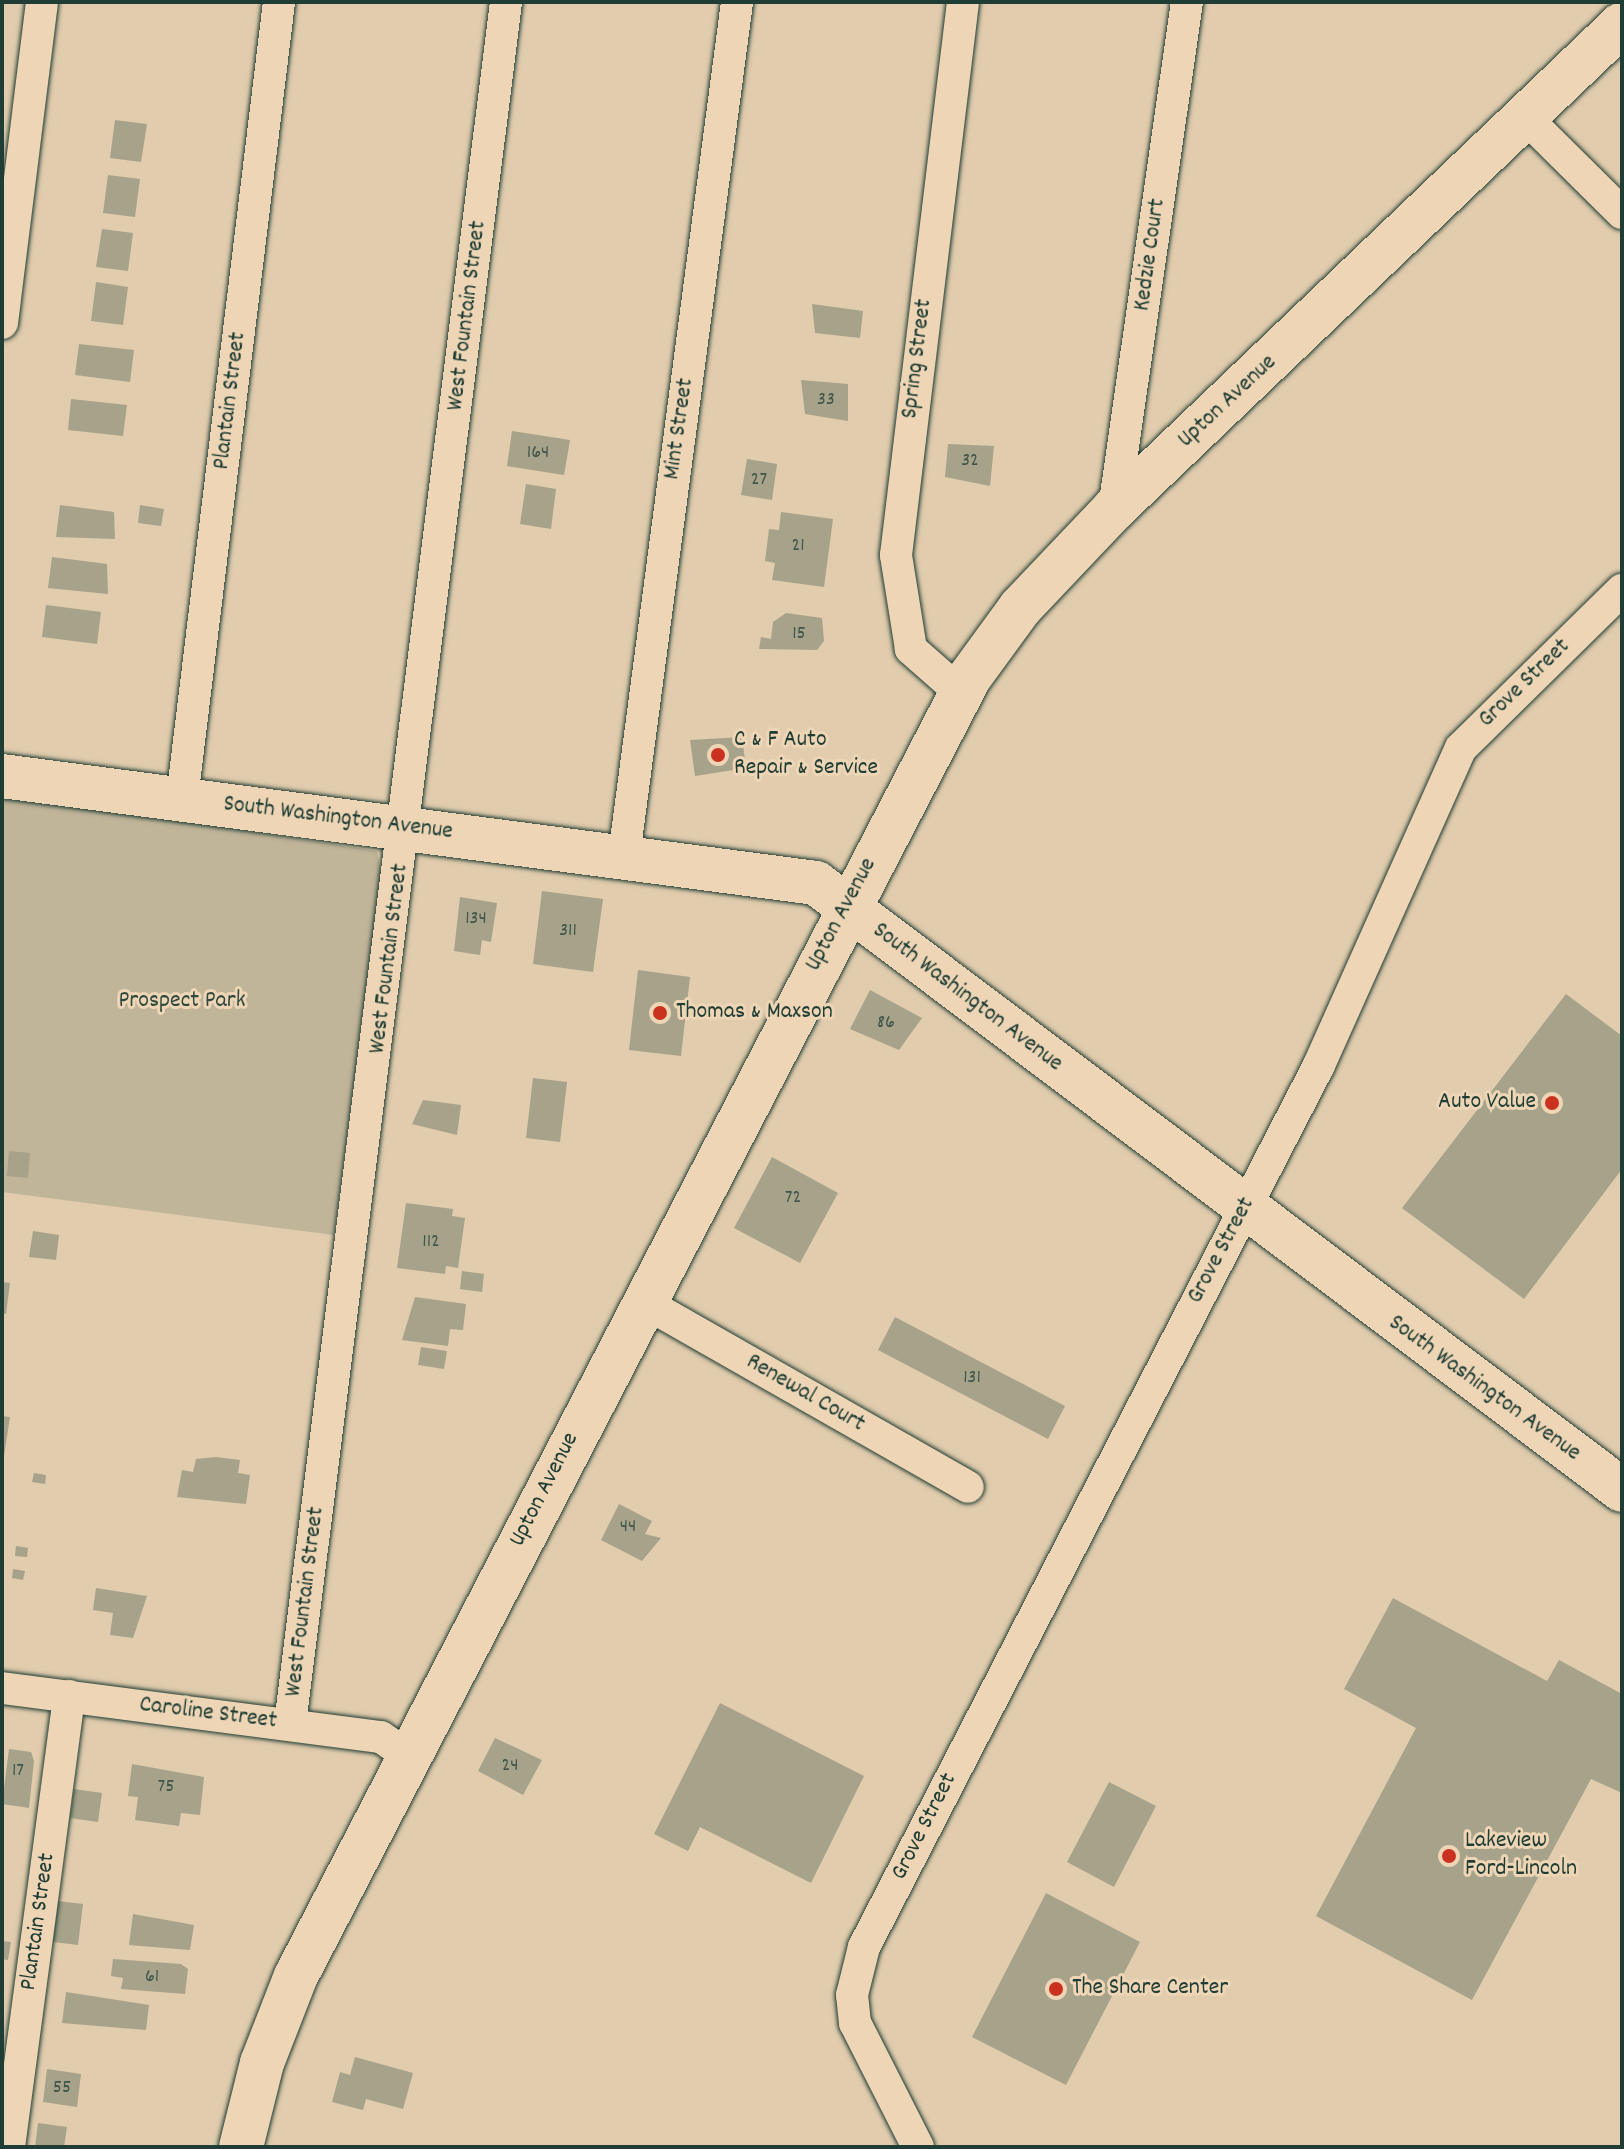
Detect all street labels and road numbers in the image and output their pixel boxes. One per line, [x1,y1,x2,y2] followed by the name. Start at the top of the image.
[1129,197,1173,313] street label: Kedzie Court
[442,219,494,413] street label: West Fountain Street
[896,298,940,420] street label: Spring Street
[208,331,254,471] street label: Plantain Street
[1173,349,1283,455] street label: Upton Avenue
[659,376,701,482] street label: Mint Street
[1473,633,1577,735] street label: Grove Street
[222,791,454,847] street label: South Washington Avenue
[800,853,884,977] street label: Upton Avenue
[364,862,416,1056] street label: West Fountain Street
[866,917,1068,1079] street label: South Washington Avenue
[1182,1193,1262,1309] street label: Grove Street
[1382,1310,1586,1468] street label: South Washington Avenue
[740,1348,870,1440] street label: Renewal Court
[504,1428,586,1552] street label: Upton Avenue
[280,1505,332,1699] street label: West Fountain Street
[138,1691,278,1737] street label: Caroline Street
[886,1769,964,1885] street label: Grove Street
[15,1851,63,1993] street label: Plantain Street

